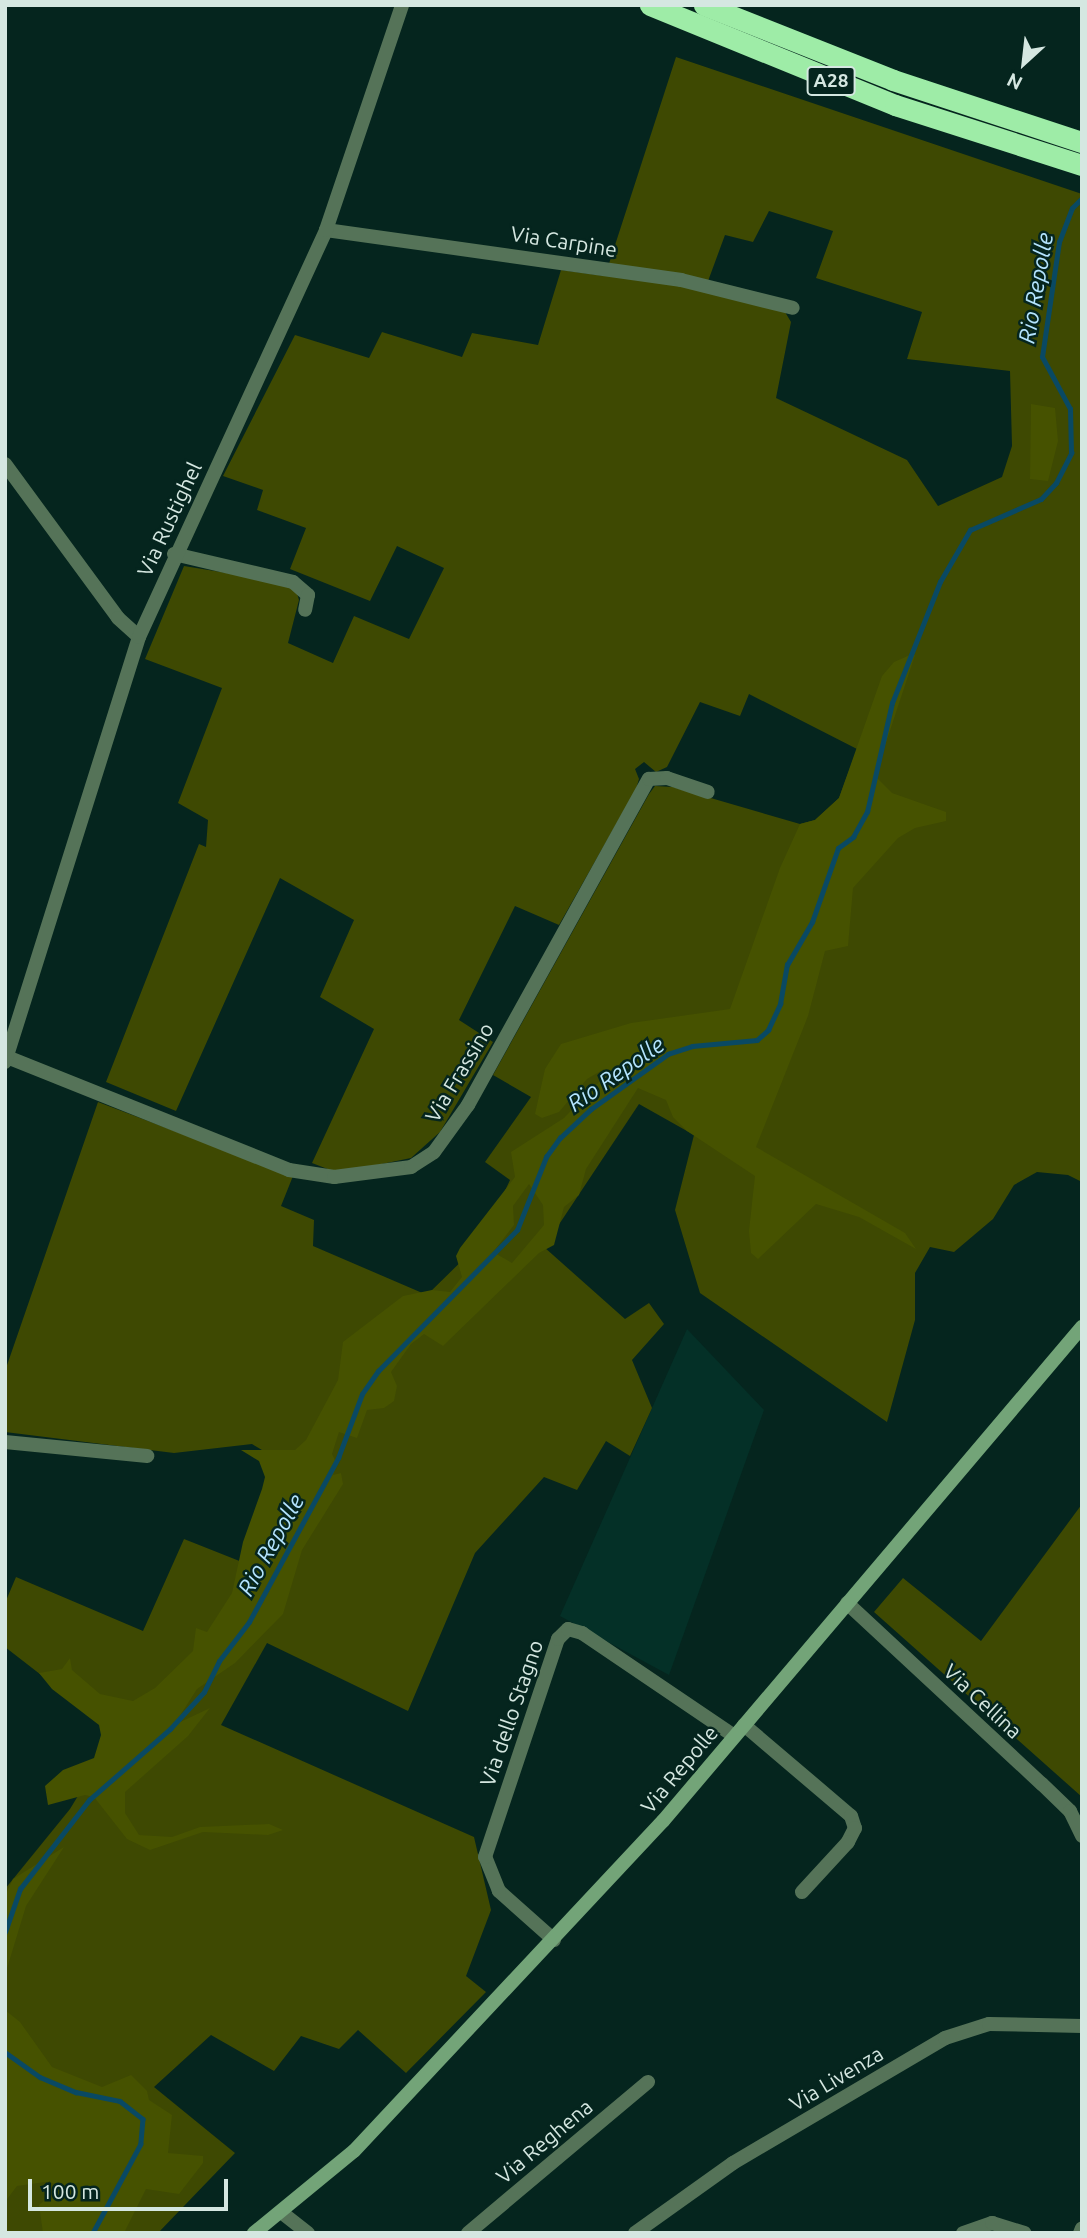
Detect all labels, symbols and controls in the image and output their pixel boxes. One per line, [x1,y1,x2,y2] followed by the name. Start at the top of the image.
[989,28,1059,98] north arrow
[806,66,856,96] road number: A28
[1003,69,1026,95] text: N
[509,220,619,262] street label: Via Carpine
[1013,230,1059,346] water label: Rio Repolle
[132,458,206,580] street label: Via Rustighel
[419,1018,499,1126] street label: Via Frassino
[562,1031,670,1117] water label: Rio Repolle
[232,1489,310,1601] water label: Rio Repolle
[474,1637,548,1789] street label: Via dello Stagno
[939,1658,1027,1744] street label: Via Cellina
[635,1720,723,1818] street label: Via Repolle
[785,2040,887,2116] street label: Via Livenza
[491,2093,597,2189] street label: Via Reghena
[32,2164,231,2208] scale bar
[41,2179,99,2203] text: 100 m

